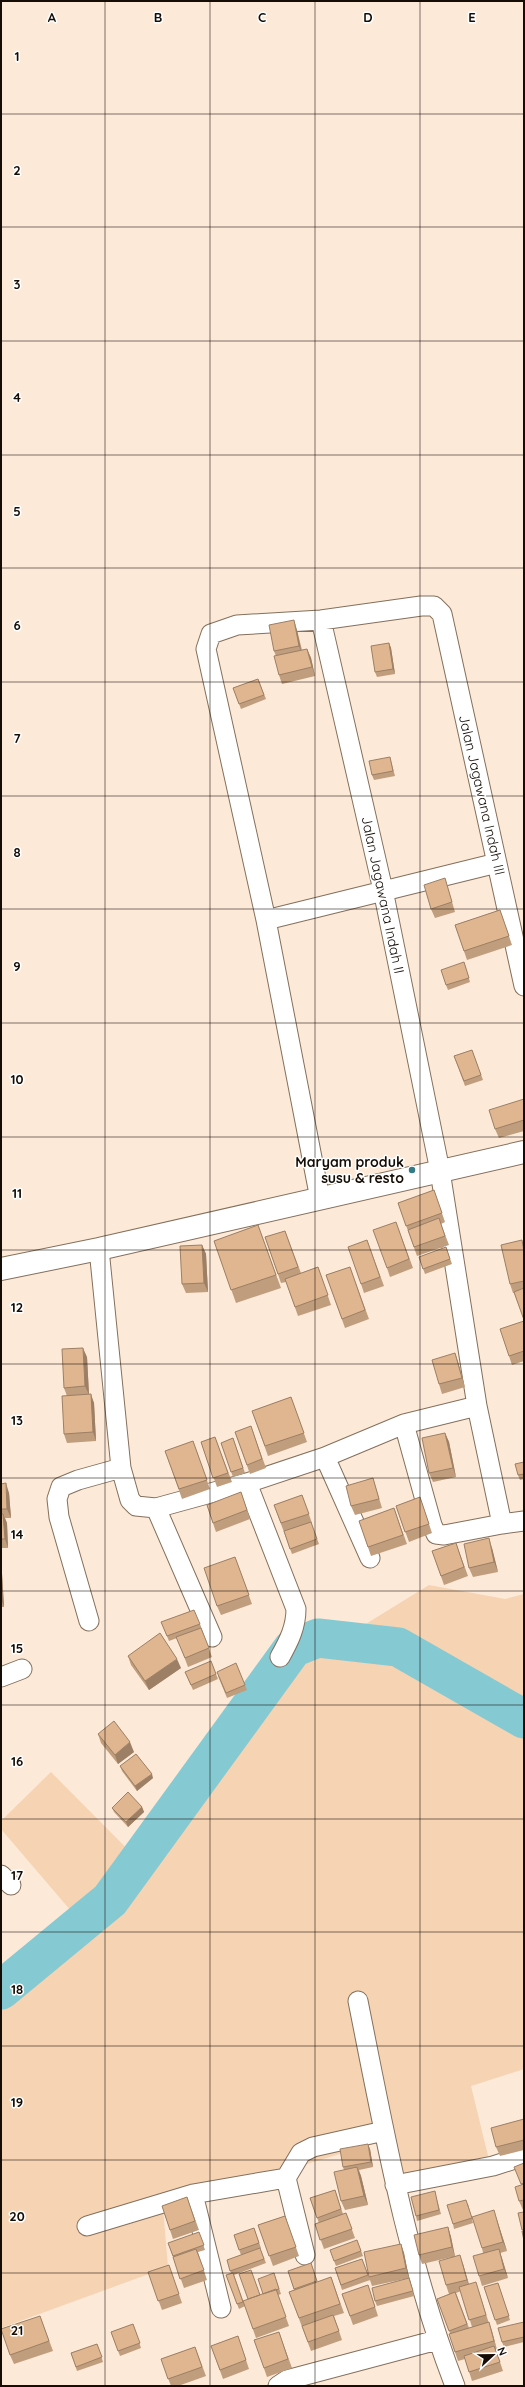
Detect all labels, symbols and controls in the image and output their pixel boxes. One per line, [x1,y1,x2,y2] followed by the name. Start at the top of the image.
[48,9,57,25] text: A
[154,9,162,25] text: B
[258,9,266,25] text: C
[363,9,373,25] text: D
[468,9,476,25] text: E
[14,48,20,64] text: 1
[13,162,21,178] text: 2
[14,276,21,292] text: 3
[13,389,21,405] text: 4
[13,503,21,519] text: 5
[13,617,21,633] text: 6
[455,713,509,877] street label: Jalan Jagawana Indah III
[13,730,21,746] text: 7
[358,815,408,975] street label: Jalan Jagawana Indah II
[13,844,21,860] text: 8
[13,958,21,974] text: 9
[10,1071,24,1087] text: 10
[295,1153,404,1187] place label: Maryam produk susu & resto
[407,1165,417,1175] marker: Maryam produk susu & resto
[12,1185,22,1201] text: 11
[11,1299,23,1315] text: 12
[11,1412,23,1428] text: 13
[11,1526,24,1542] text: 14
[11,1640,23,1656] text: 15
[11,1753,23,1769] text: 16
[11,1867,23,1883] text: 17
[11,1981,23,1997] text: 18
[11,2094,23,2110] text: 19
[9,2208,25,2224] text: 20
[11,2322,23,2338] text: 21
[473,2335,513,2375] north arrow
[494,2345,510,2358] text: N

